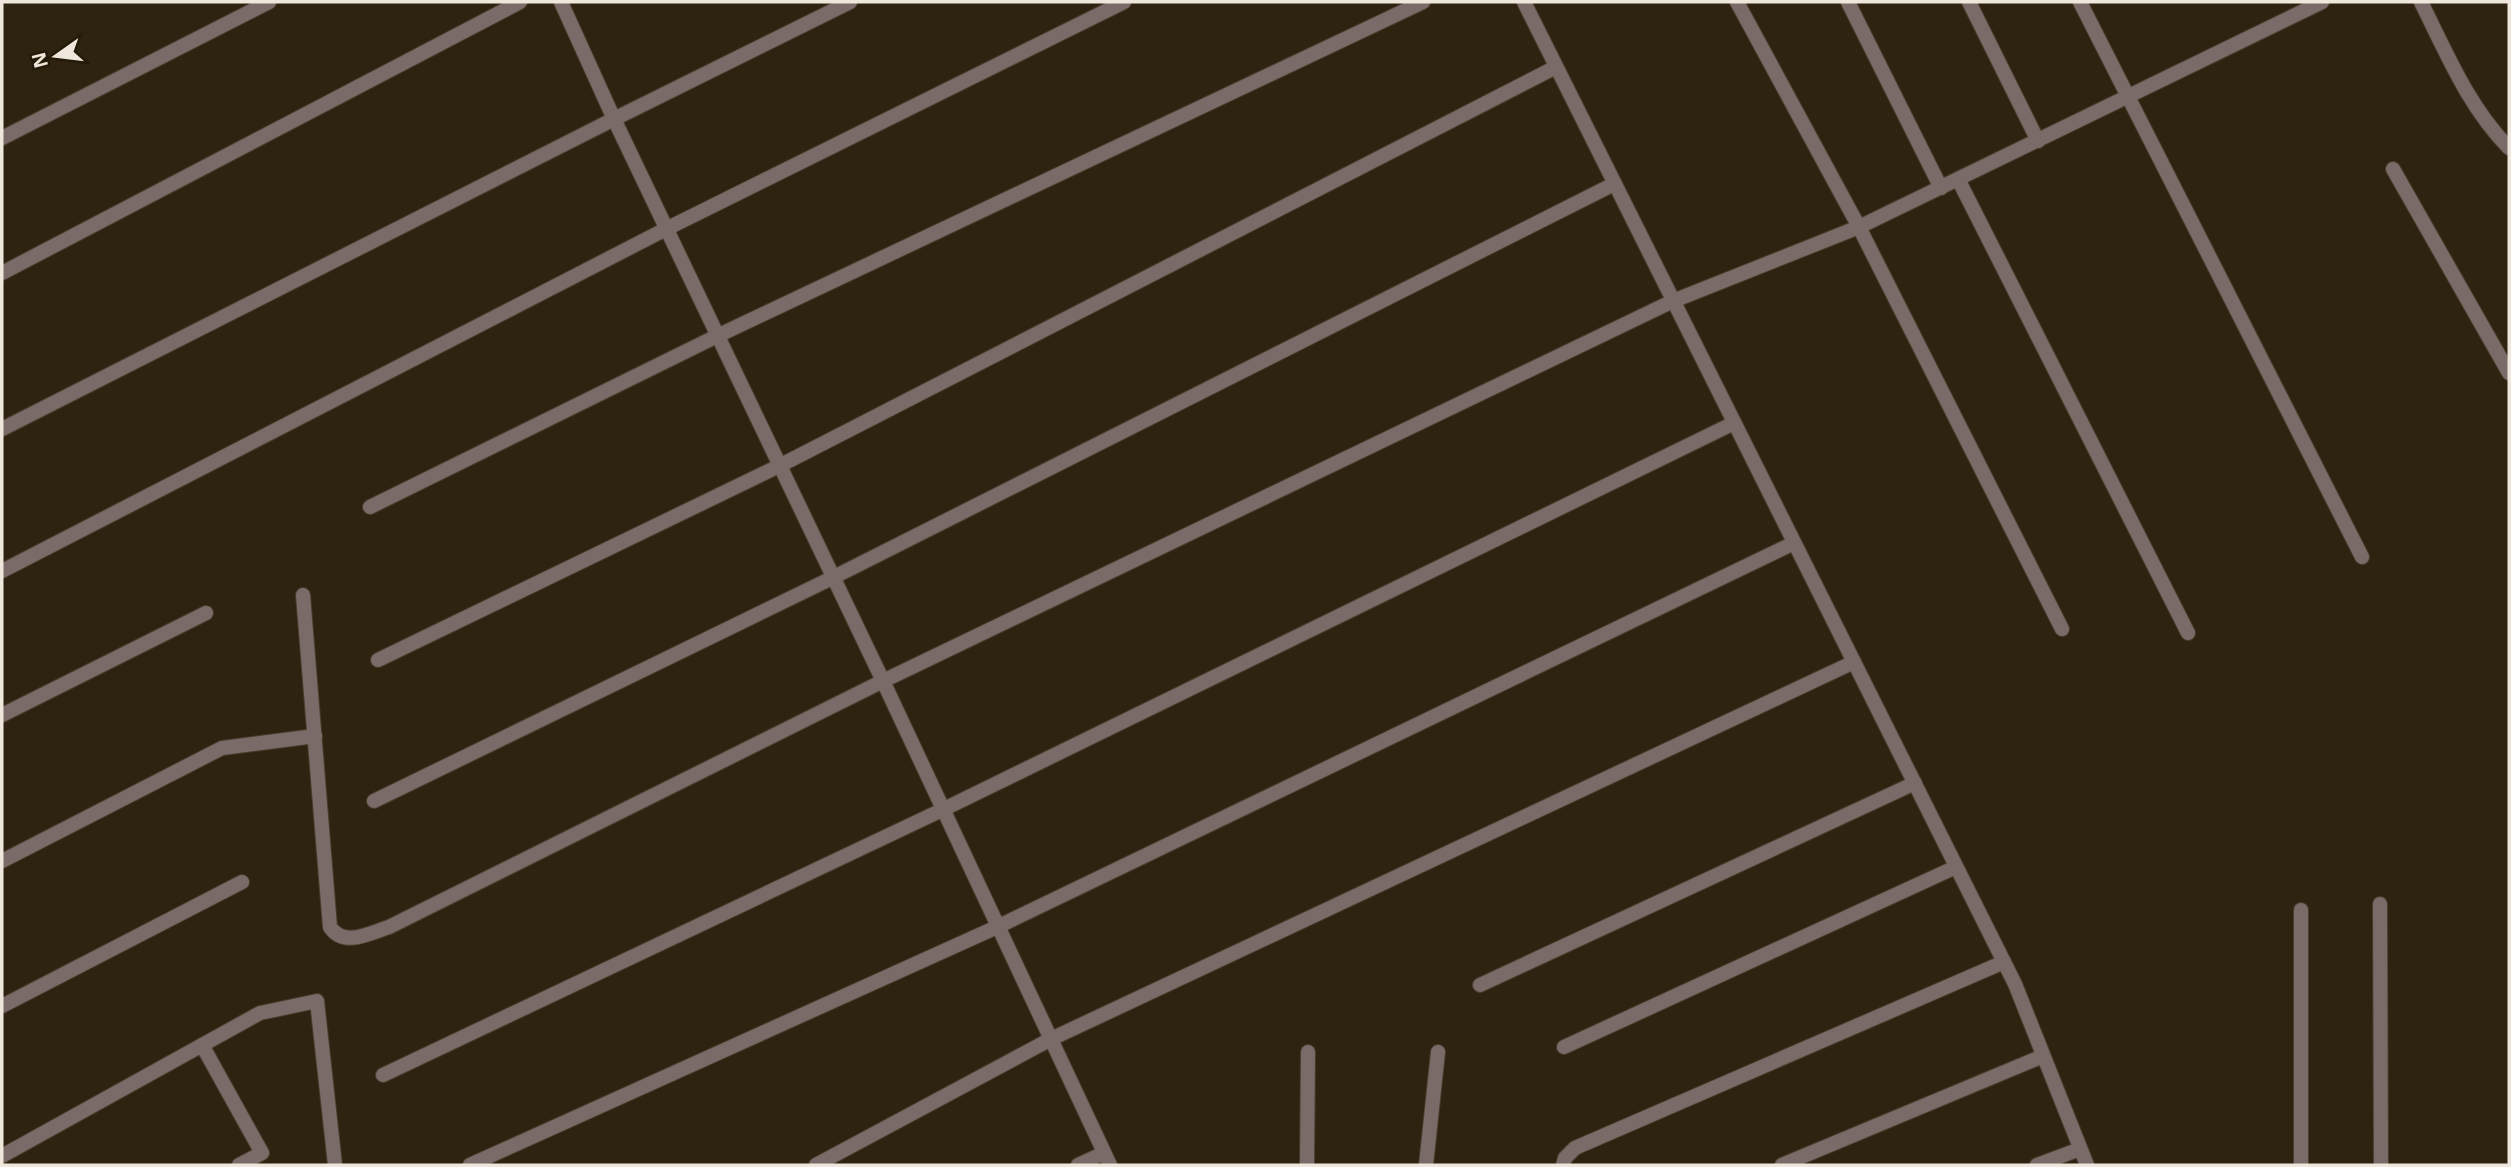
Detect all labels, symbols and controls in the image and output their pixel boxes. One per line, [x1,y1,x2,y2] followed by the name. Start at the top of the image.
[21,21,91,91] north arrow
[25,49,54,71] text: N

